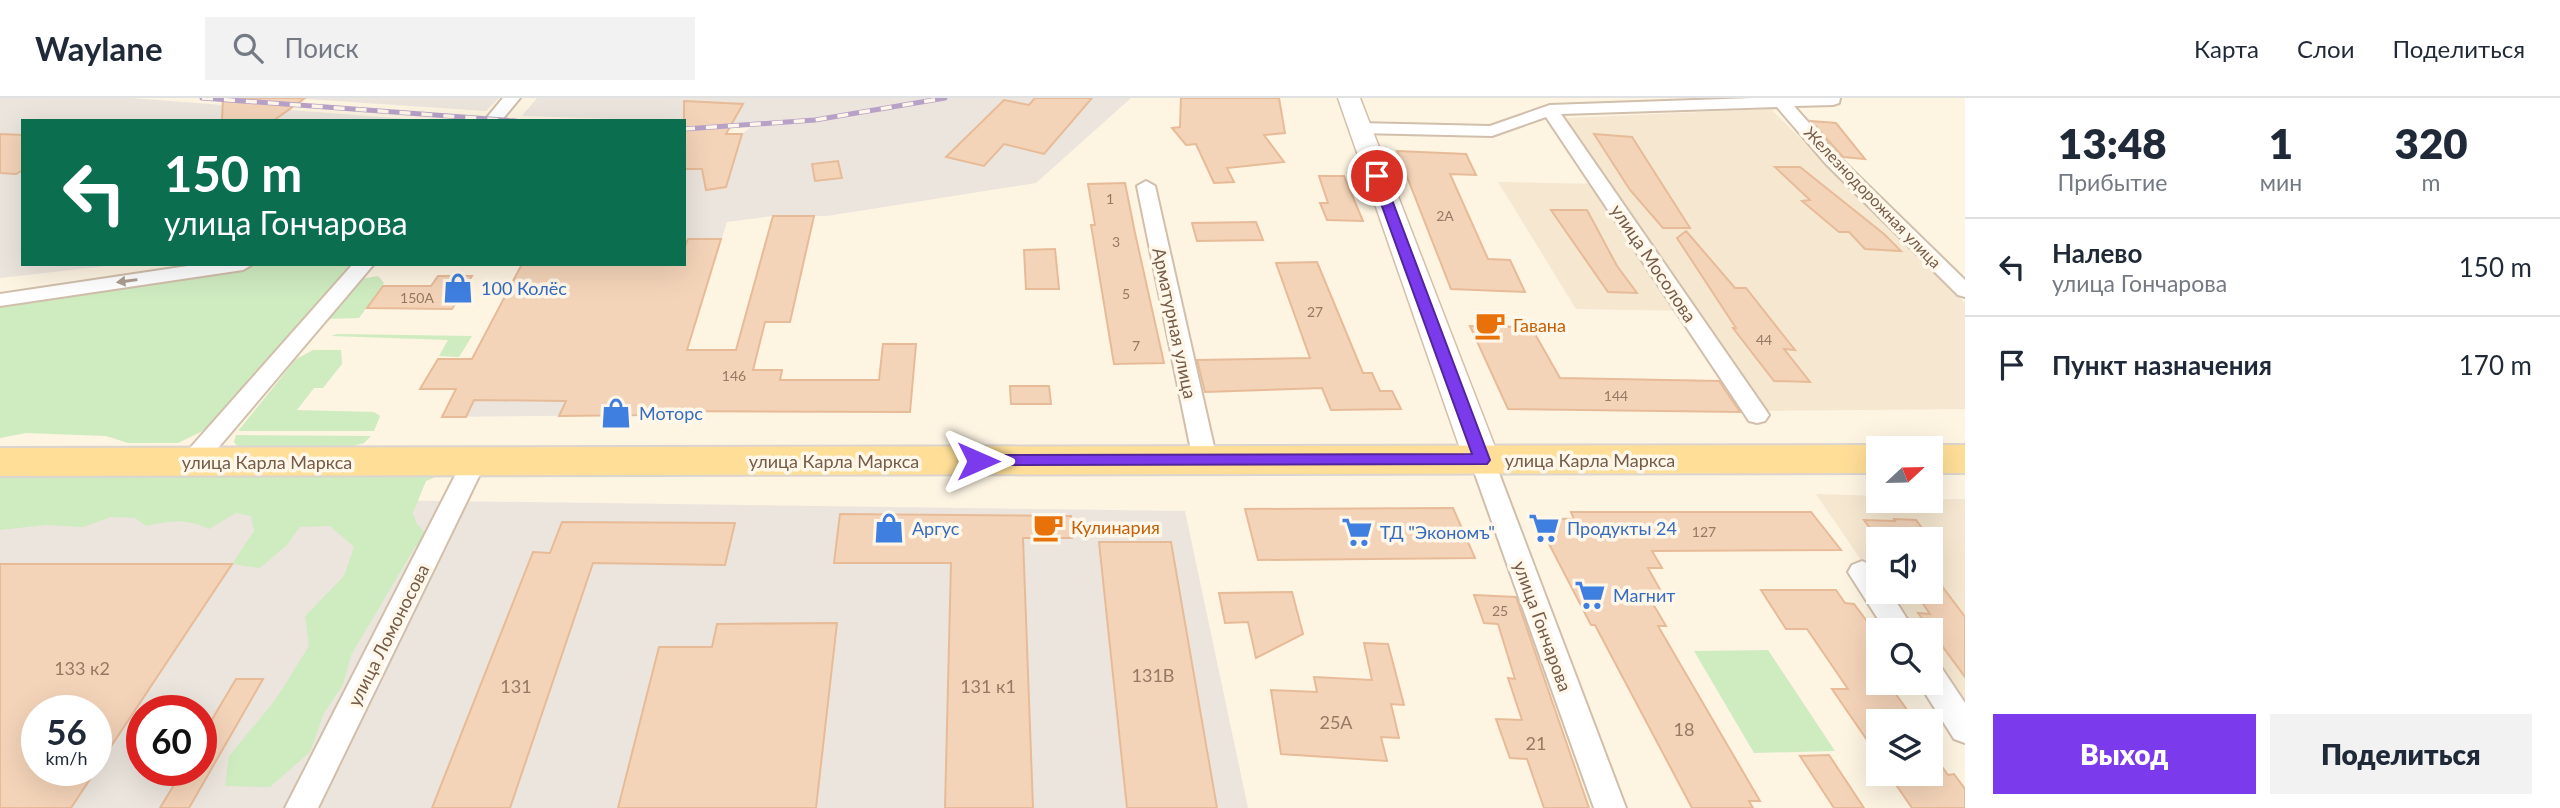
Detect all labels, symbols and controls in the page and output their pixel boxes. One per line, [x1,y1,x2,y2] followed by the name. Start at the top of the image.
[205,17,695,80] search box
[35,28,163,68] text: Waylane
[229,29,267,67] icon: search
[285,32,359,64] text: Поиск
[2194,34,2259,63] text: Карта
[2297,34,2354,63] text: Слои
[2392,34,2525,63] text: Поделиться
[2058,118,2167,168] text: 13:48
[2269,118,2293,168] text: 1
[2395,118,2468,168] text: 320
[1801,122,1945,272] street label: Железнодорожная улица
[164,144,302,202] text: 150 m
[1347,146,1407,206] pin
[49,147,140,238] icon: left
[1358,157,1396,195] icon: arrive
[2057,168,2167,196] text: Прибытие
[2260,168,2302,196] text: мин
[2422,168,2441,196] text: m
[1106,190,1114,207] house number: 1
[1606,200,1702,326] street label: улица Мосолова
[164,203,408,242] text: улица Гончарова
[1436,207,1454,224] house number: 2А
[1112,233,1120,250] house number: 3
[2052,237,2142,269] text: Налево
[1148,245,1202,401] street label: Арматурная улица
[1993,248,2031,286] icon: left
[2459,251,2532,283] text: 150 m
[2052,269,2227,297] text: улица Гончарова
[441,271,475,305] shop icon: 100 Колёс
[116,276,138,287] one-way arrow
[481,277,567,299] place label: 100 Колёс
[1122,285,1130,302] house number: 5
[400,289,434,306] house number: 150А
[1307,303,1323,320] house number: 27
[1473,308,1507,342] cafe icon: Гавана
[1513,314,1566,336] place label: Гавана
[1756,331,1772,348] house number: 44
[1132,337,1140,354] house number: 7
[1993,346,2031,384] icon: arrive
[2052,349,2272,381] text: Пункт назначения
[2459,349,2532,381] text: 170 m
[722,367,746,384] house number: 146
[1604,387,1628,404] house number: 144
[599,396,633,430] shop icon: Моторс
[639,402,703,424] place label: Моторс
[941,424,1015,498] position arrow
[1866,436,1942,513] north arrow
[1866,436,1943,786] map controls
[1505,449,1675,471] street label: улица Карла Маркса
[749,450,919,472] street label: улица Карла Маркса
[182,451,352,473] street label: улица Карла Маркса
[1031,510,1065,544] cafe icon: Кулинария
[872,511,906,545] shop icon: Аргус
[1527,511,1561,545] supermarket icon: Продукты 24
[1340,515,1374,549] supermarket icon: ТД "Экономъ"
[1071,516,1160,538] place label: Кулинария
[912,517,960,539] place label: Аргус
[1567,517,1677,539] place label: Продукты 24
[1380,521,1495,543] place label: ТД "Экономъ"
[1692,523,1716,540] house number: 127
[1866,527,1943,604] button: sound
[1509,558,1577,694] street label: улица Гончарова
[343,560,433,710] street label: улица Ломоносова
[1573,578,1607,612] supermarket icon: Магнит
[1613,584,1675,606] place label: Магнит
[1492,602,1508,619] house number: 25
[1866,618,1943,695] button: search
[54,657,110,679] house number: 133 к2
[1132,664,1174,686] house number: 131В
[500,675,532,697] house number: 131
[960,675,1016,697] house number: 131 к1
[126,695,217,786] speed limit sign: 60
[1866,709,1943,786] button: layers
[46,710,87,752] text: 56
[1319,711,1353,733] house number: 25А
[1993,714,2256,794] button: Выход
[2270,714,2532,794] button: Поделиться
[1674,718,1694,740] house number: 18
[1526,732,1546,754] house number: 21
[45,747,88,769] text: km/h

